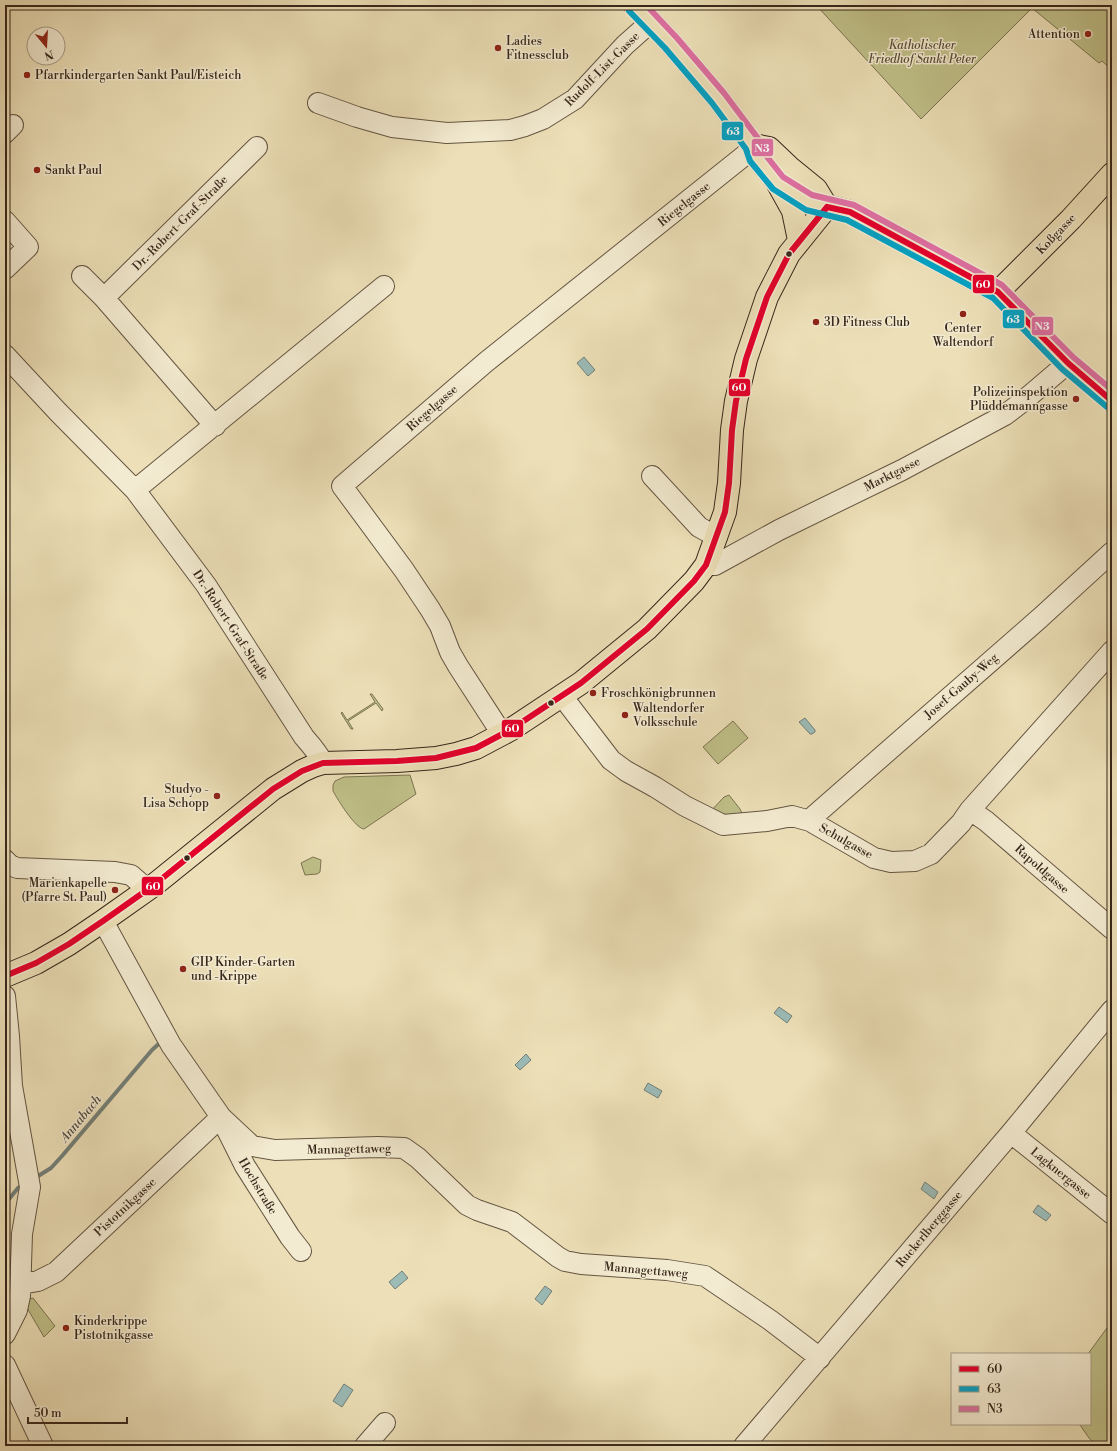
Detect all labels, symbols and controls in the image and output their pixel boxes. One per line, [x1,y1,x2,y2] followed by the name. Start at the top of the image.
[26,26,66,66] north arrow
[1027,27,1080,42] place label: Attention
[562,29,643,110] street label: Rudolf-List-Gasse
[1083,29,1093,39] marker: Attention
[506,34,569,63] place label: Ladies Fitnessclub
[868,38,977,67] park label: Katholischer Friedhof Sankt Peter
[493,43,503,53] marker: Ladies Fitnessclub
[42,47,55,63] text: N
[35,68,241,83] place label: Pfarrkindergarten Sankt Paul/Eisteich
[22,70,32,80] marker: Pfarrkindergarten Sankt Paul/Eisteich
[721,121,744,141] line badge: 63
[726,125,740,139] text: 63
[751,138,774,157] line badge: N3
[754,142,770,156] text: N3
[45,163,103,178] place label: Sankt Paul
[32,165,42,175] marker: Sankt Paul
[130,173,231,274] street label: Dr.-Robert-Graf-Straße
[655,179,713,230] street label: Riegelgasse
[1033,211,1079,258] street label: Koßgasse
[784,249,794,259] unlabelled marker
[972,274,995,294] line badge: 60
[976,278,990,292] text: 60
[958,309,968,319] marker: Center Waltendorf
[1002,309,1025,329] line badge: 63
[1006,313,1020,327] text: 63
[824,315,910,330] place label: 3D Fitness Club
[1031,316,1054,336] line badge: N3
[811,317,821,327] marker: 3D Fitness Club
[1034,320,1050,334] text: N3
[932,321,994,350] place label: Center Waltendorf
[728,378,751,397] line badge: 60
[732,381,746,395] text: 60
[404,382,461,435] street label: Riegelgasse
[970,385,1068,414] place label: Polizeiinspektion Plüddemanngasse
[1071,394,1081,404] marker: Polizeiinspektion Plüddemanngasse
[862,454,923,495] street label: Marktgasse
[189,567,272,683] street label: Dr.-Robert-Graf-Straße
[920,650,1002,723] street label: Josef-Gauby-Weg
[601,686,716,701] place label: Froschkönigbrunnen
[588,688,598,698] marker: Froschkönigbrunnen
[546,698,556,708] unlabelled marker
[632,701,705,730] place label: Waltendorfer Volksschule
[620,710,630,720] marker: Waltendorfer Volksschule
[501,719,524,738] line badge: 60
[505,722,519,736] text: 60
[143,782,209,811] place label: Studyo - Lisa Schopp
[212,791,222,801] marker: Studyo - Lisa Schopp
[816,821,875,862] street label: Schulgasse
[1011,842,1072,897] street label: Rapoldgasse
[182,853,192,863] unlabelled marker
[22,876,107,905] place label: Marienkapelle (Pfarre St. Paul)
[141,876,164,896] line badge: 60
[146,880,160,894] text: 60
[110,885,120,895] marker: Marienkapelle (Pfarre St. Paul)
[191,955,295,984] place label: GIP Kinder-Garten und -Krippe
[178,964,188,974] marker: GIP Kinder-Garten und -Krippe
[55,1091,106,1147] water label: Annabach
[307,1141,392,1158] street label: Mannagettaweg
[1027,1144,1094,1202] street label: Lagknergasse
[235,1155,280,1217] street label: Hochstraße
[91,1175,159,1240] street label: Pistotnikgasse
[893,1188,966,1271] street label: Ruckerlberggasse
[603,1259,689,1282] street label: Mannagettaweg
[74,1314,153,1343] place label: Kinderkrippe Pistotnikgasse
[61,1323,71,1333] marker: Kinderkrippe Pistotnikgasse
[951,1353,1091,1425] legend
[987,1362,1002,1377] text: 60
[987,1382,1001,1397] text: 63
[28,1399,127,1425] scale bar
[987,1402,1003,1417] text: N3
[34,1406,62,1421] text: 50 m

